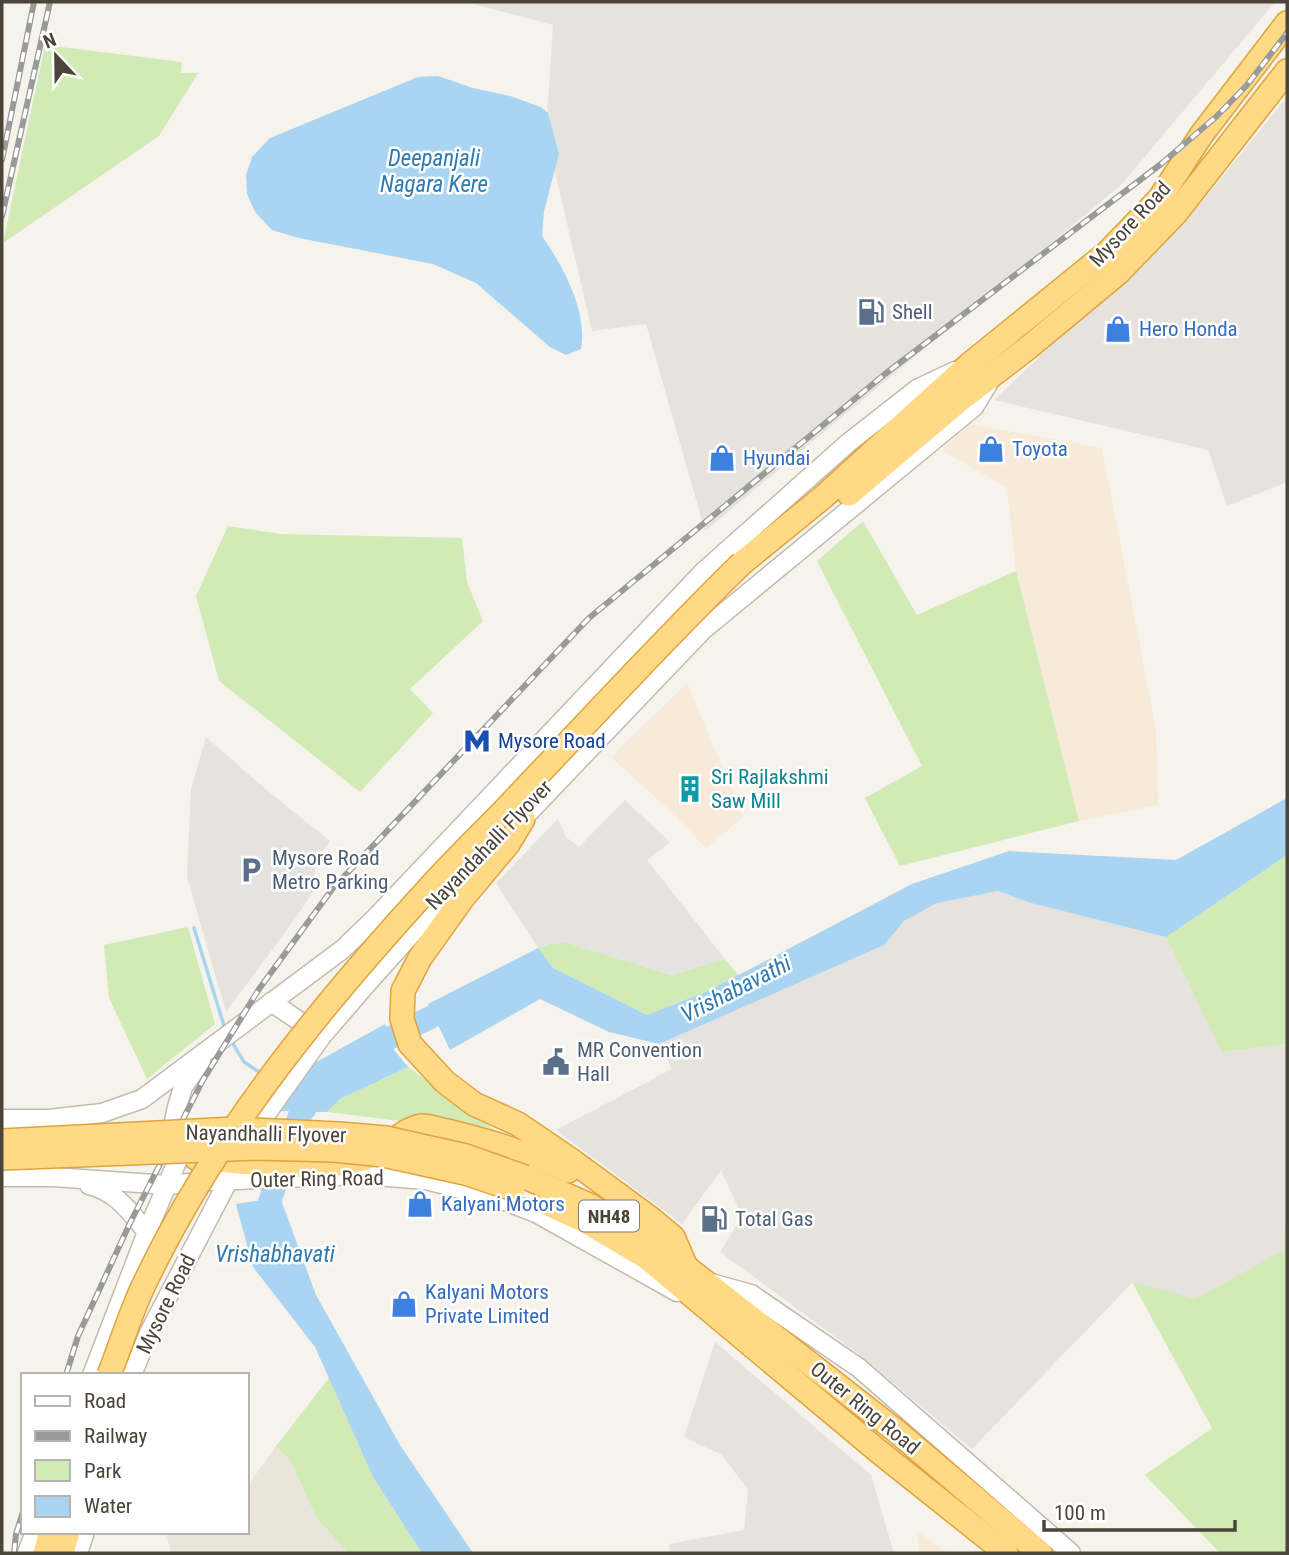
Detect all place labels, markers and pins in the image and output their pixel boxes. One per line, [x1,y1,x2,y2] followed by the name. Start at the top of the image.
[856,297,886,327] fuel station icon: Shell
[892,300,933,324] place label: Shell
[1103,314,1133,344] shop icon: Hero Honda
[1139,317,1238,341] place label: Hero Honda
[976,434,1006,464] shop icon: Toyota
[1012,437,1068,461] place label: Toyota
[707,443,737,473] shop icon: Hyundai
[743,446,810,470] place label: Hyundai
[462,726,492,756] metro station icon: Mysore Road
[498,729,606,753] place label: Mysore Road
[711,765,829,813] place label: Sri Rajlakshmi Saw Mill
[675,774,705,804] building icon: Sri Rajlakshmi Saw Mill
[272,846,388,894] place label: Mysore Road Metro Parking
[236,855,266,885] parking icon: Mysore Road Metro Parking
[577,1038,702,1086] place label: MR Convention Hall
[541,1047,571,1077] public building icon: MR Convention Hall
[405,1189,435,1219] shop icon: Kalyani Motors
[441,1192,565,1216] place label: Kalyani Motors
[699,1204,729,1234] fuel station icon: Total Gas
[735,1207,813,1231] place label: Total Gas
[425,1280,550,1328] place label: Kalyani Motors Private Limited
[389,1289,419,1319] shop icon: Kalyani Motors Private Limited

